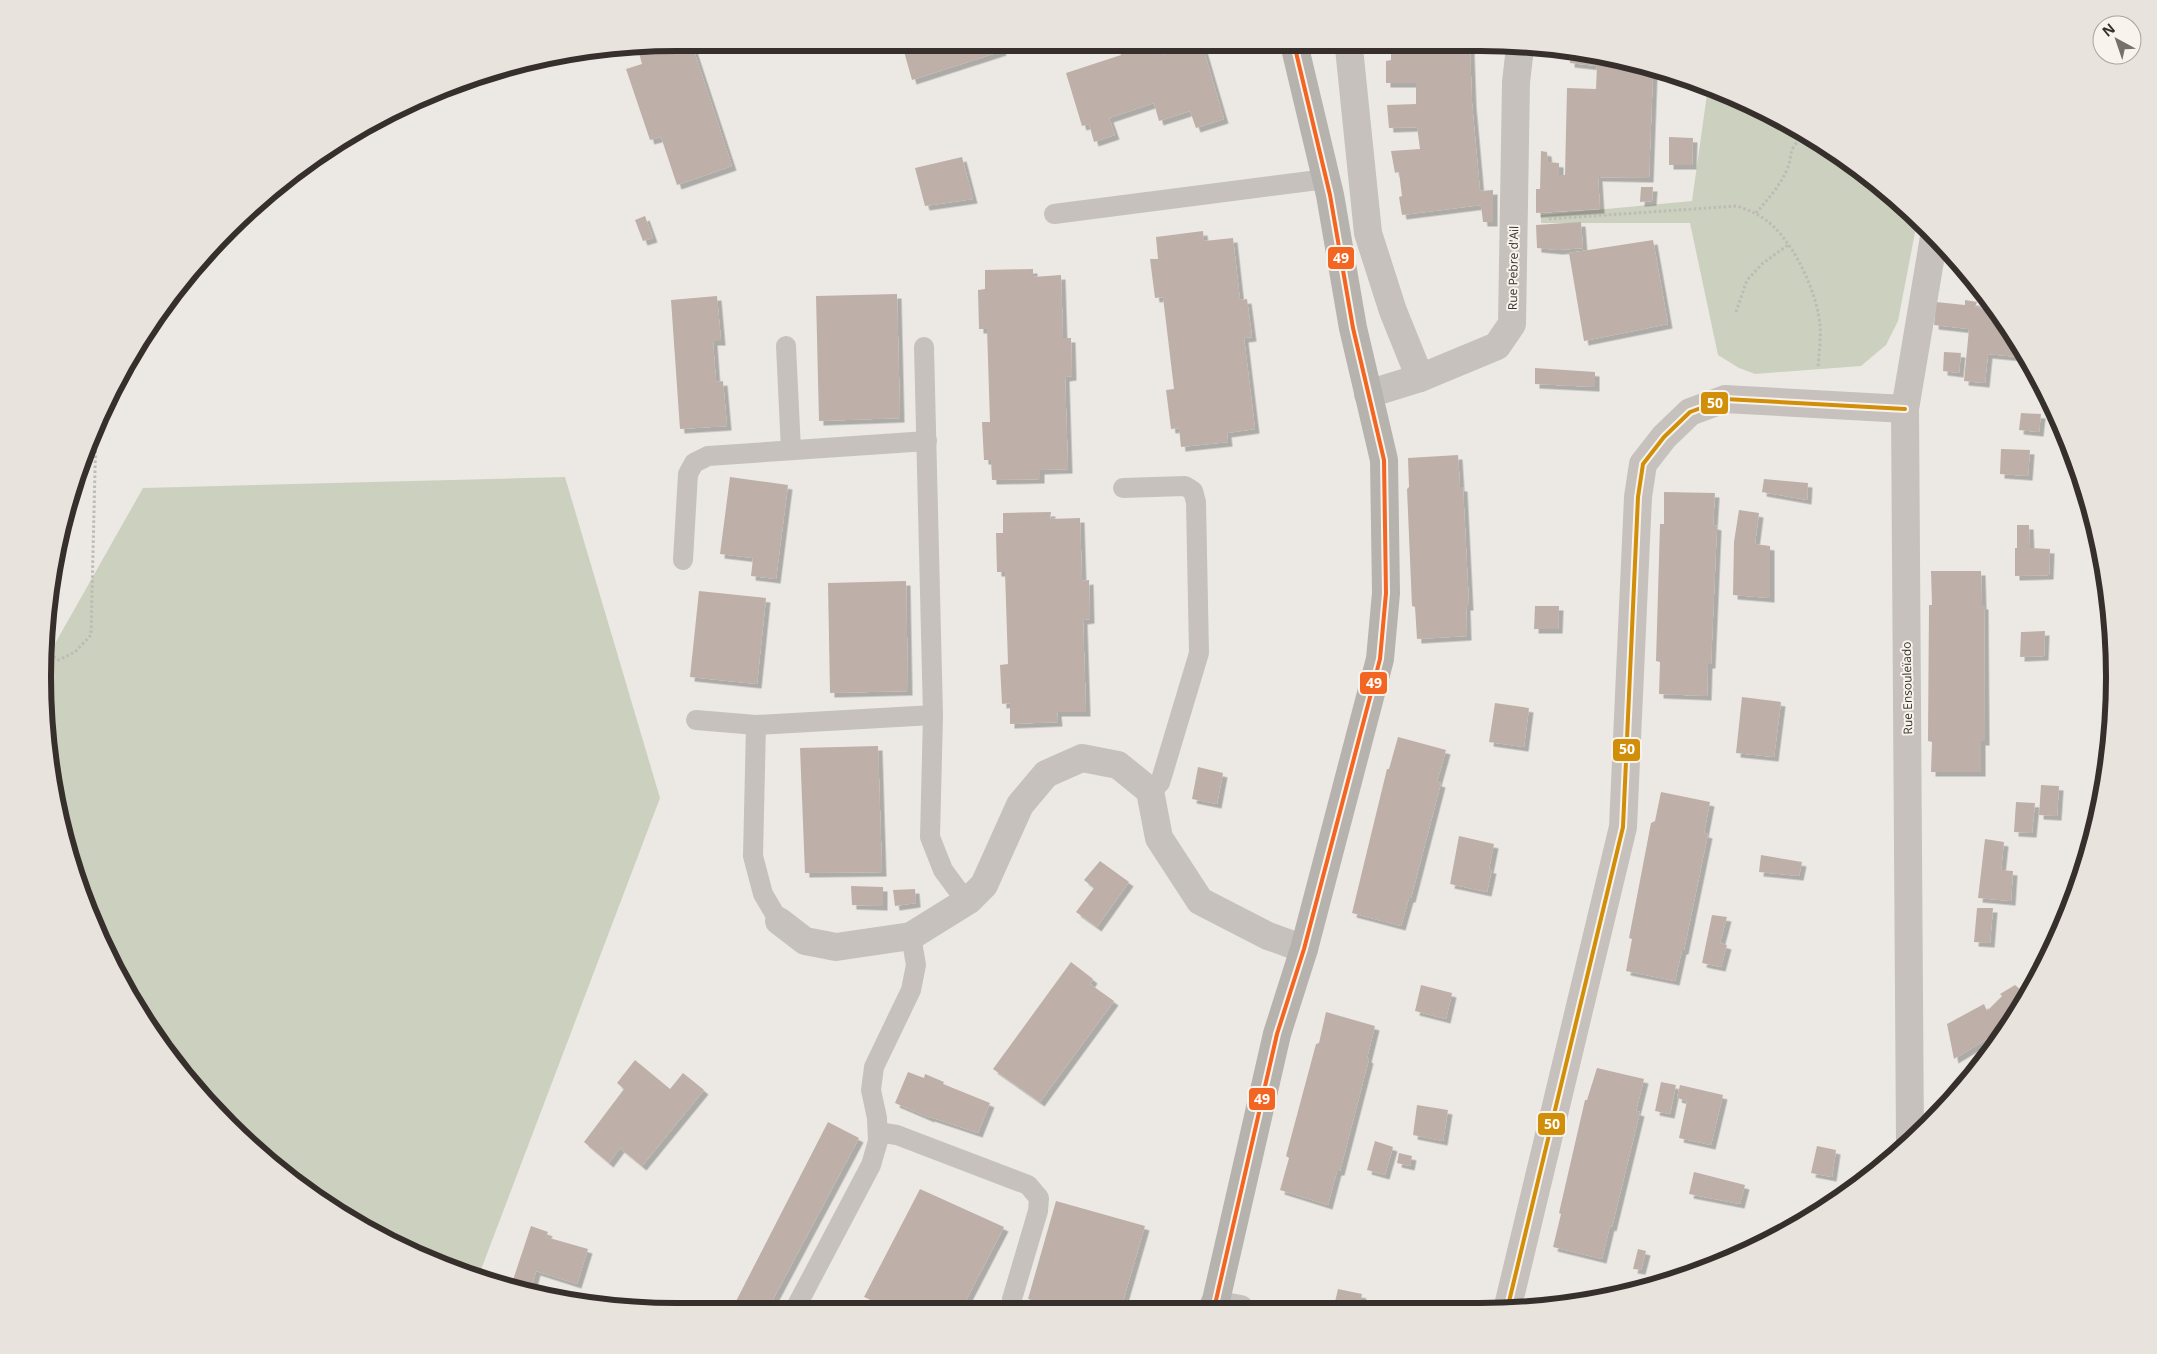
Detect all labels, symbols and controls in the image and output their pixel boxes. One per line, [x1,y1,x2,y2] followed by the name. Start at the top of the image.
[2092,15,2142,65] north arrow
[2098,19,2119,41] text: N
[1504,226,1522,310] street label: Rue Pebre d'Ail
[1327,246,1355,270] line badge: 49
[1333,248,1349,267] text: 49
[1700,391,1729,415] line badge: 50
[1707,393,1723,412] text: 50
[1898,641,1916,735] street label: Rue Ensouleïado
[1359,671,1388,695] line badge: 49
[1366,673,1382,692] text: 49
[1612,738,1641,762] line badge: 50
[1619,739,1635,758] text: 50
[1248,1087,1276,1111] line badge: 49
[1254,1089,1270,1108] text: 49
[1537,1112,1566,1136] line badge: 50
[1544,1114,1560,1133] text: 50

